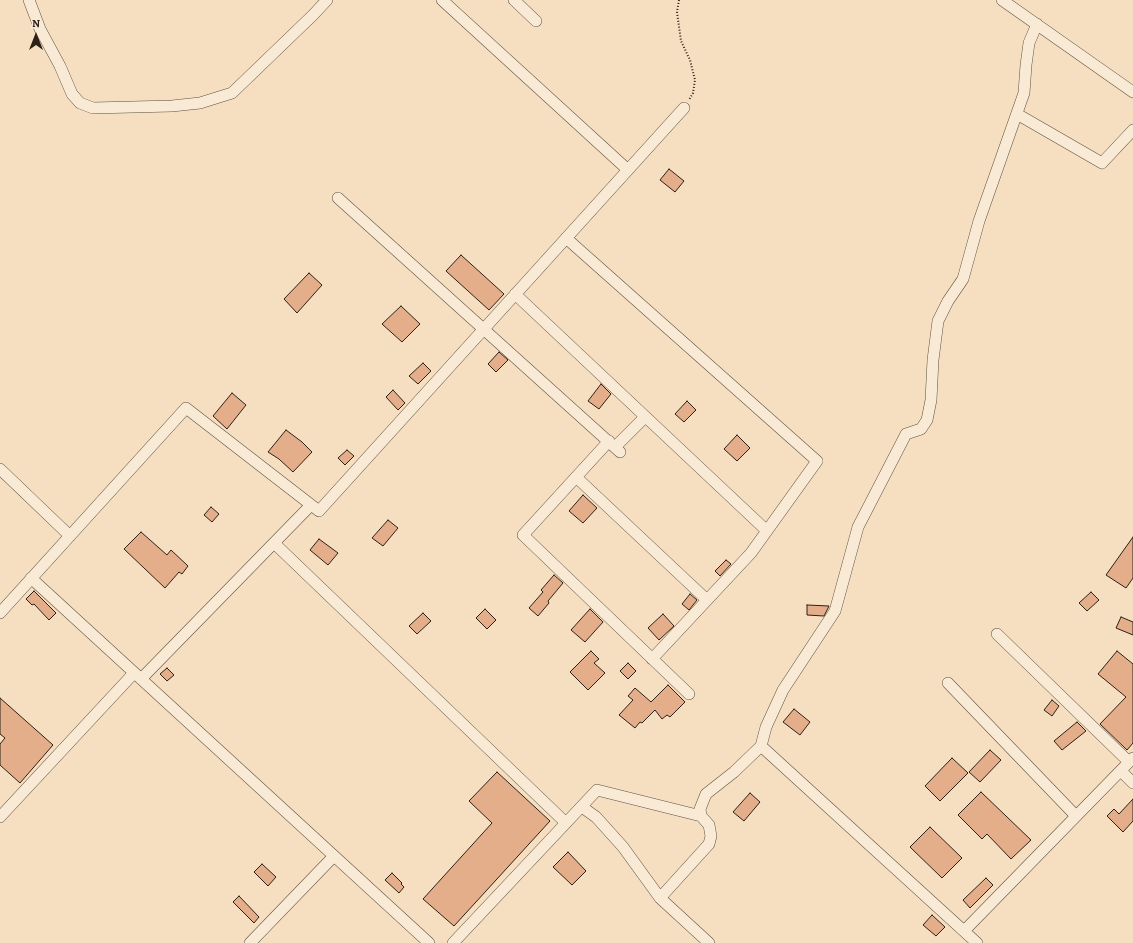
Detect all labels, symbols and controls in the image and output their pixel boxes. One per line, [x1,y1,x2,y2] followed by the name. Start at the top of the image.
[16,16,56,56] north arrow
[32,16,40,31] text: N

